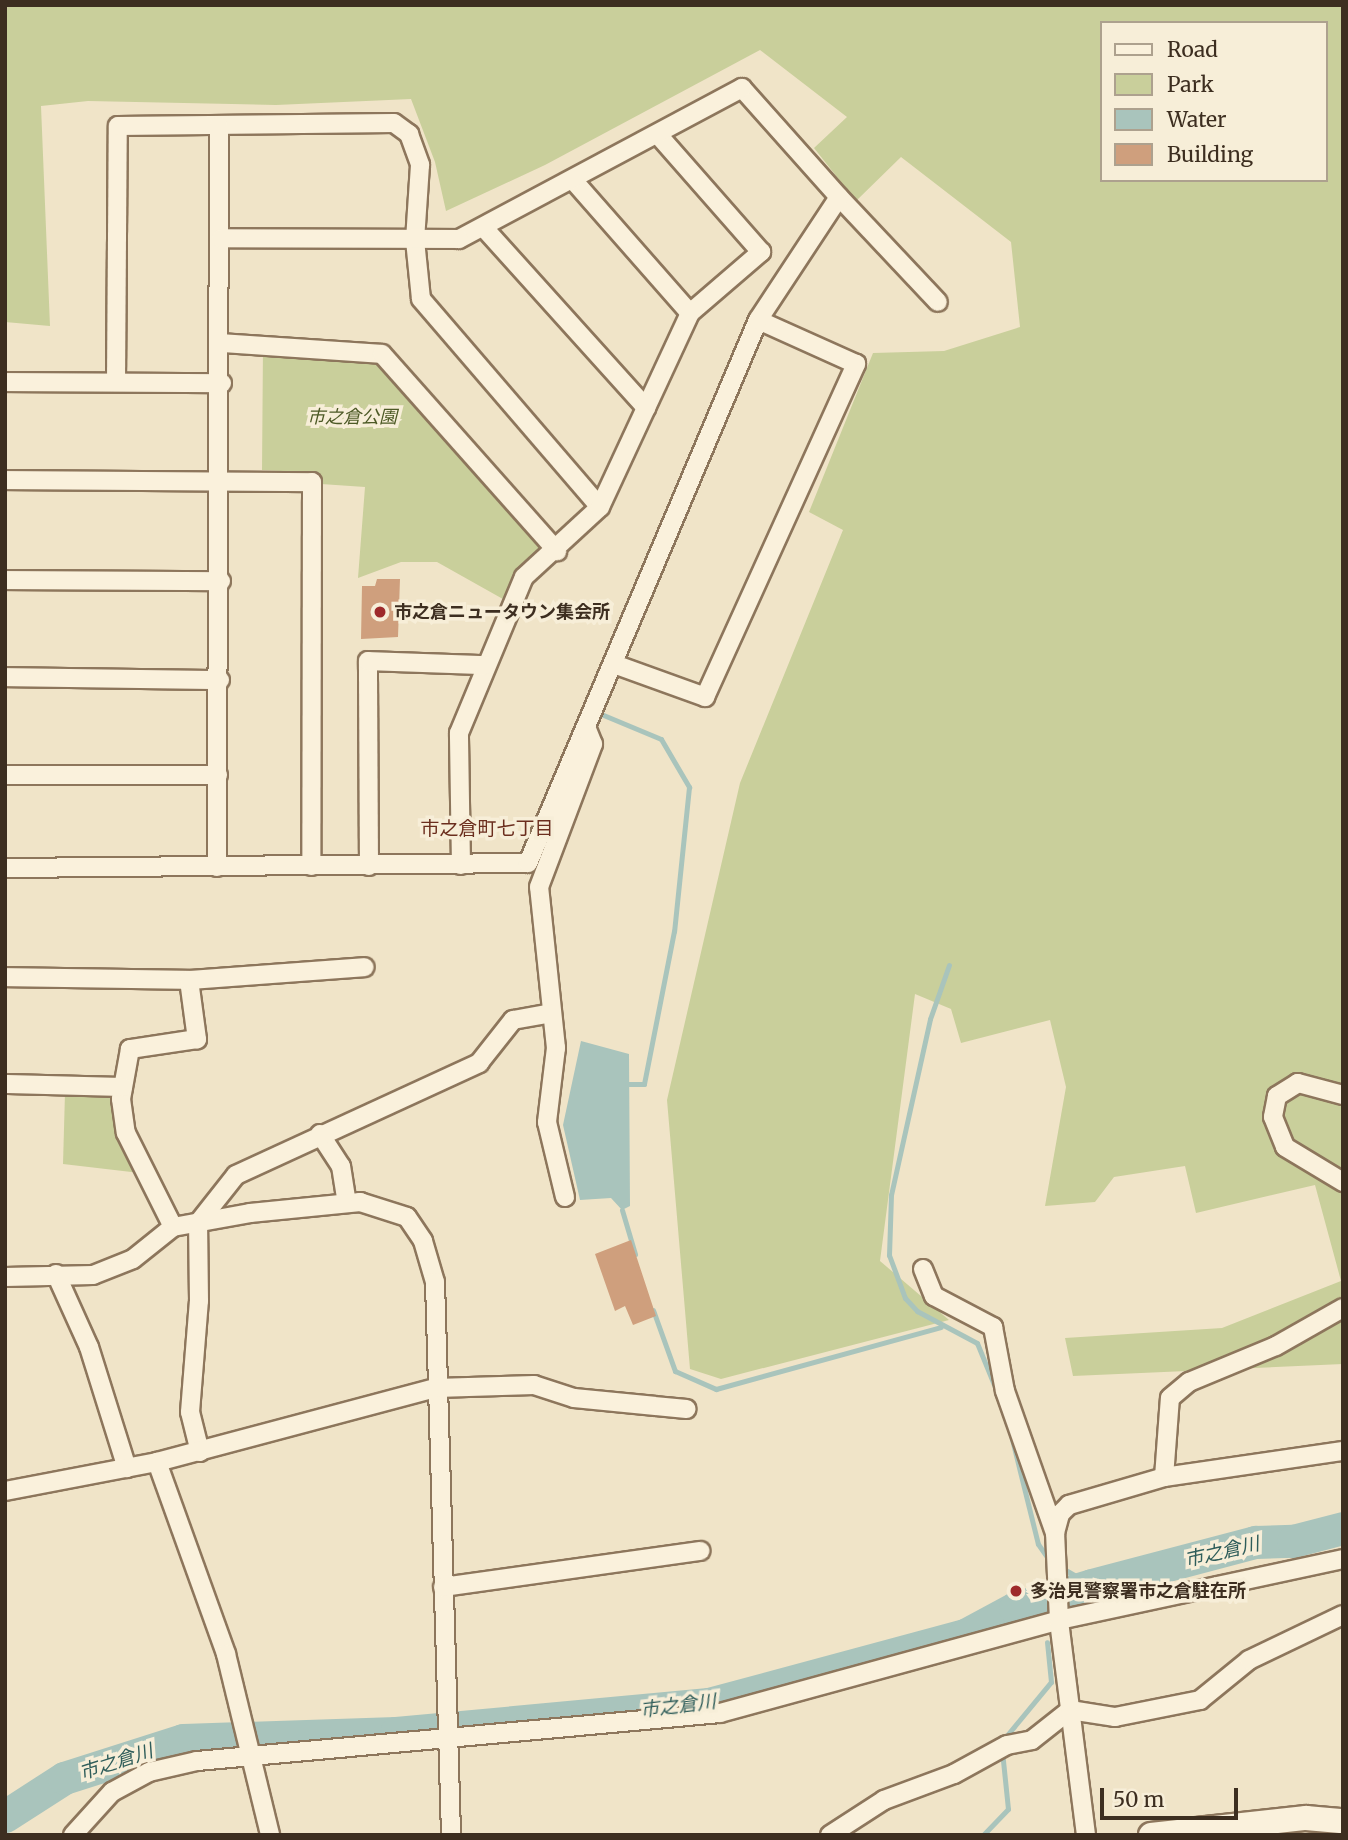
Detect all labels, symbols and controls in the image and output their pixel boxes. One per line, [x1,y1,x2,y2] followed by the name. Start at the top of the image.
[1100,21,1327,182] legend
[1167,36,1218,63] text: Road
[1167,71,1214,98] text: Park
[1167,106,1226,133] text: Water
[1167,141,1253,168] text: Building
[307,406,397,428] park label: 市之倉公園
[394,601,610,623] place label: 市之倉ニュータウン集会所
[372,604,388,620] marker: 市之倉ニュータウン集会所
[421,818,553,840] district label: 市之倉町七丁目
[1182,1532,1262,1572] water label: 市之倉川
[1030,1580,1246,1602] place label: 多治見警察署市之倉駐在所
[1008,1583,1024,1599] marker: 多治見警察署市之倉駐在所
[639,1690,717,1722] water label: 市之倉川
[76,1739,156,1785] water label: 市之倉川
[1103,1773,1241,1817] scale bar
[1113,1786,1164,1813] text: 50 m

